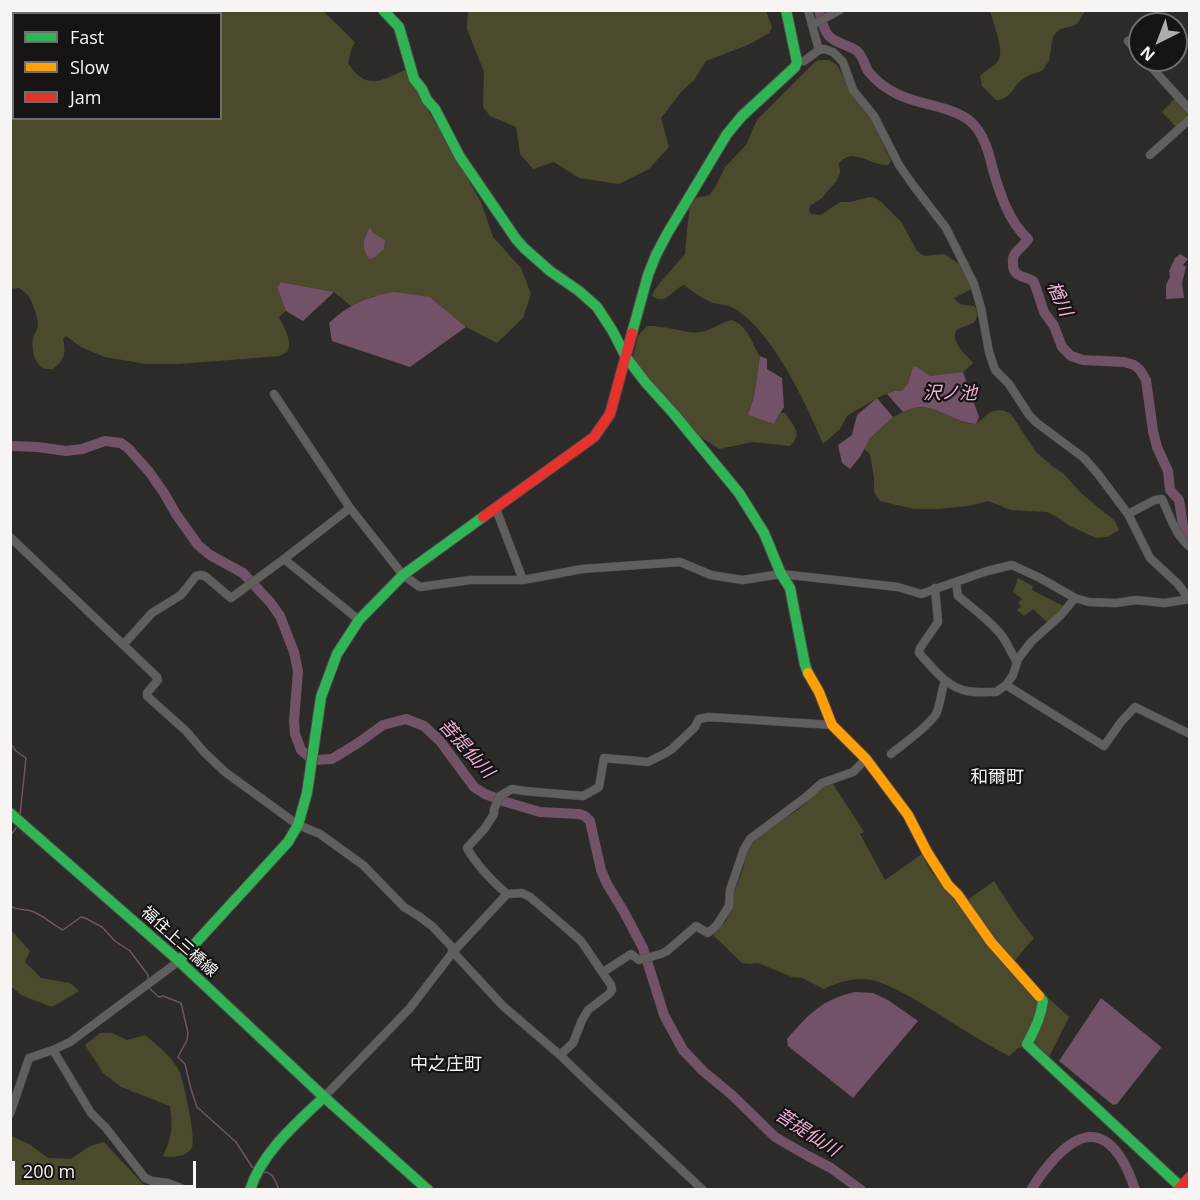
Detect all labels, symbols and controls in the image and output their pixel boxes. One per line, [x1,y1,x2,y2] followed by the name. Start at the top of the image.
[12,12,222,120] legend
[1128,12,1188,72] north arrow
[70,25,104,49] text: Fast
[1135,41,1159,66] text: N
[70,55,109,79] text: Slow
[70,85,102,109] text: Jam
[1042,278,1076,320] water label: 楢川
[923,383,977,405] water label: 沢ノ池
[434,715,498,783] water label: 菩提仙川
[970,767,1024,789] district label: 和爾町
[137,903,221,981] street label: 福住上三橋線
[410,1054,482,1076] district label: 中之庄町
[771,1104,843,1162] water label: 菩提仙川
[15,1149,200,1187] scale bar
[23,1159,75,1183] text: 200 m

